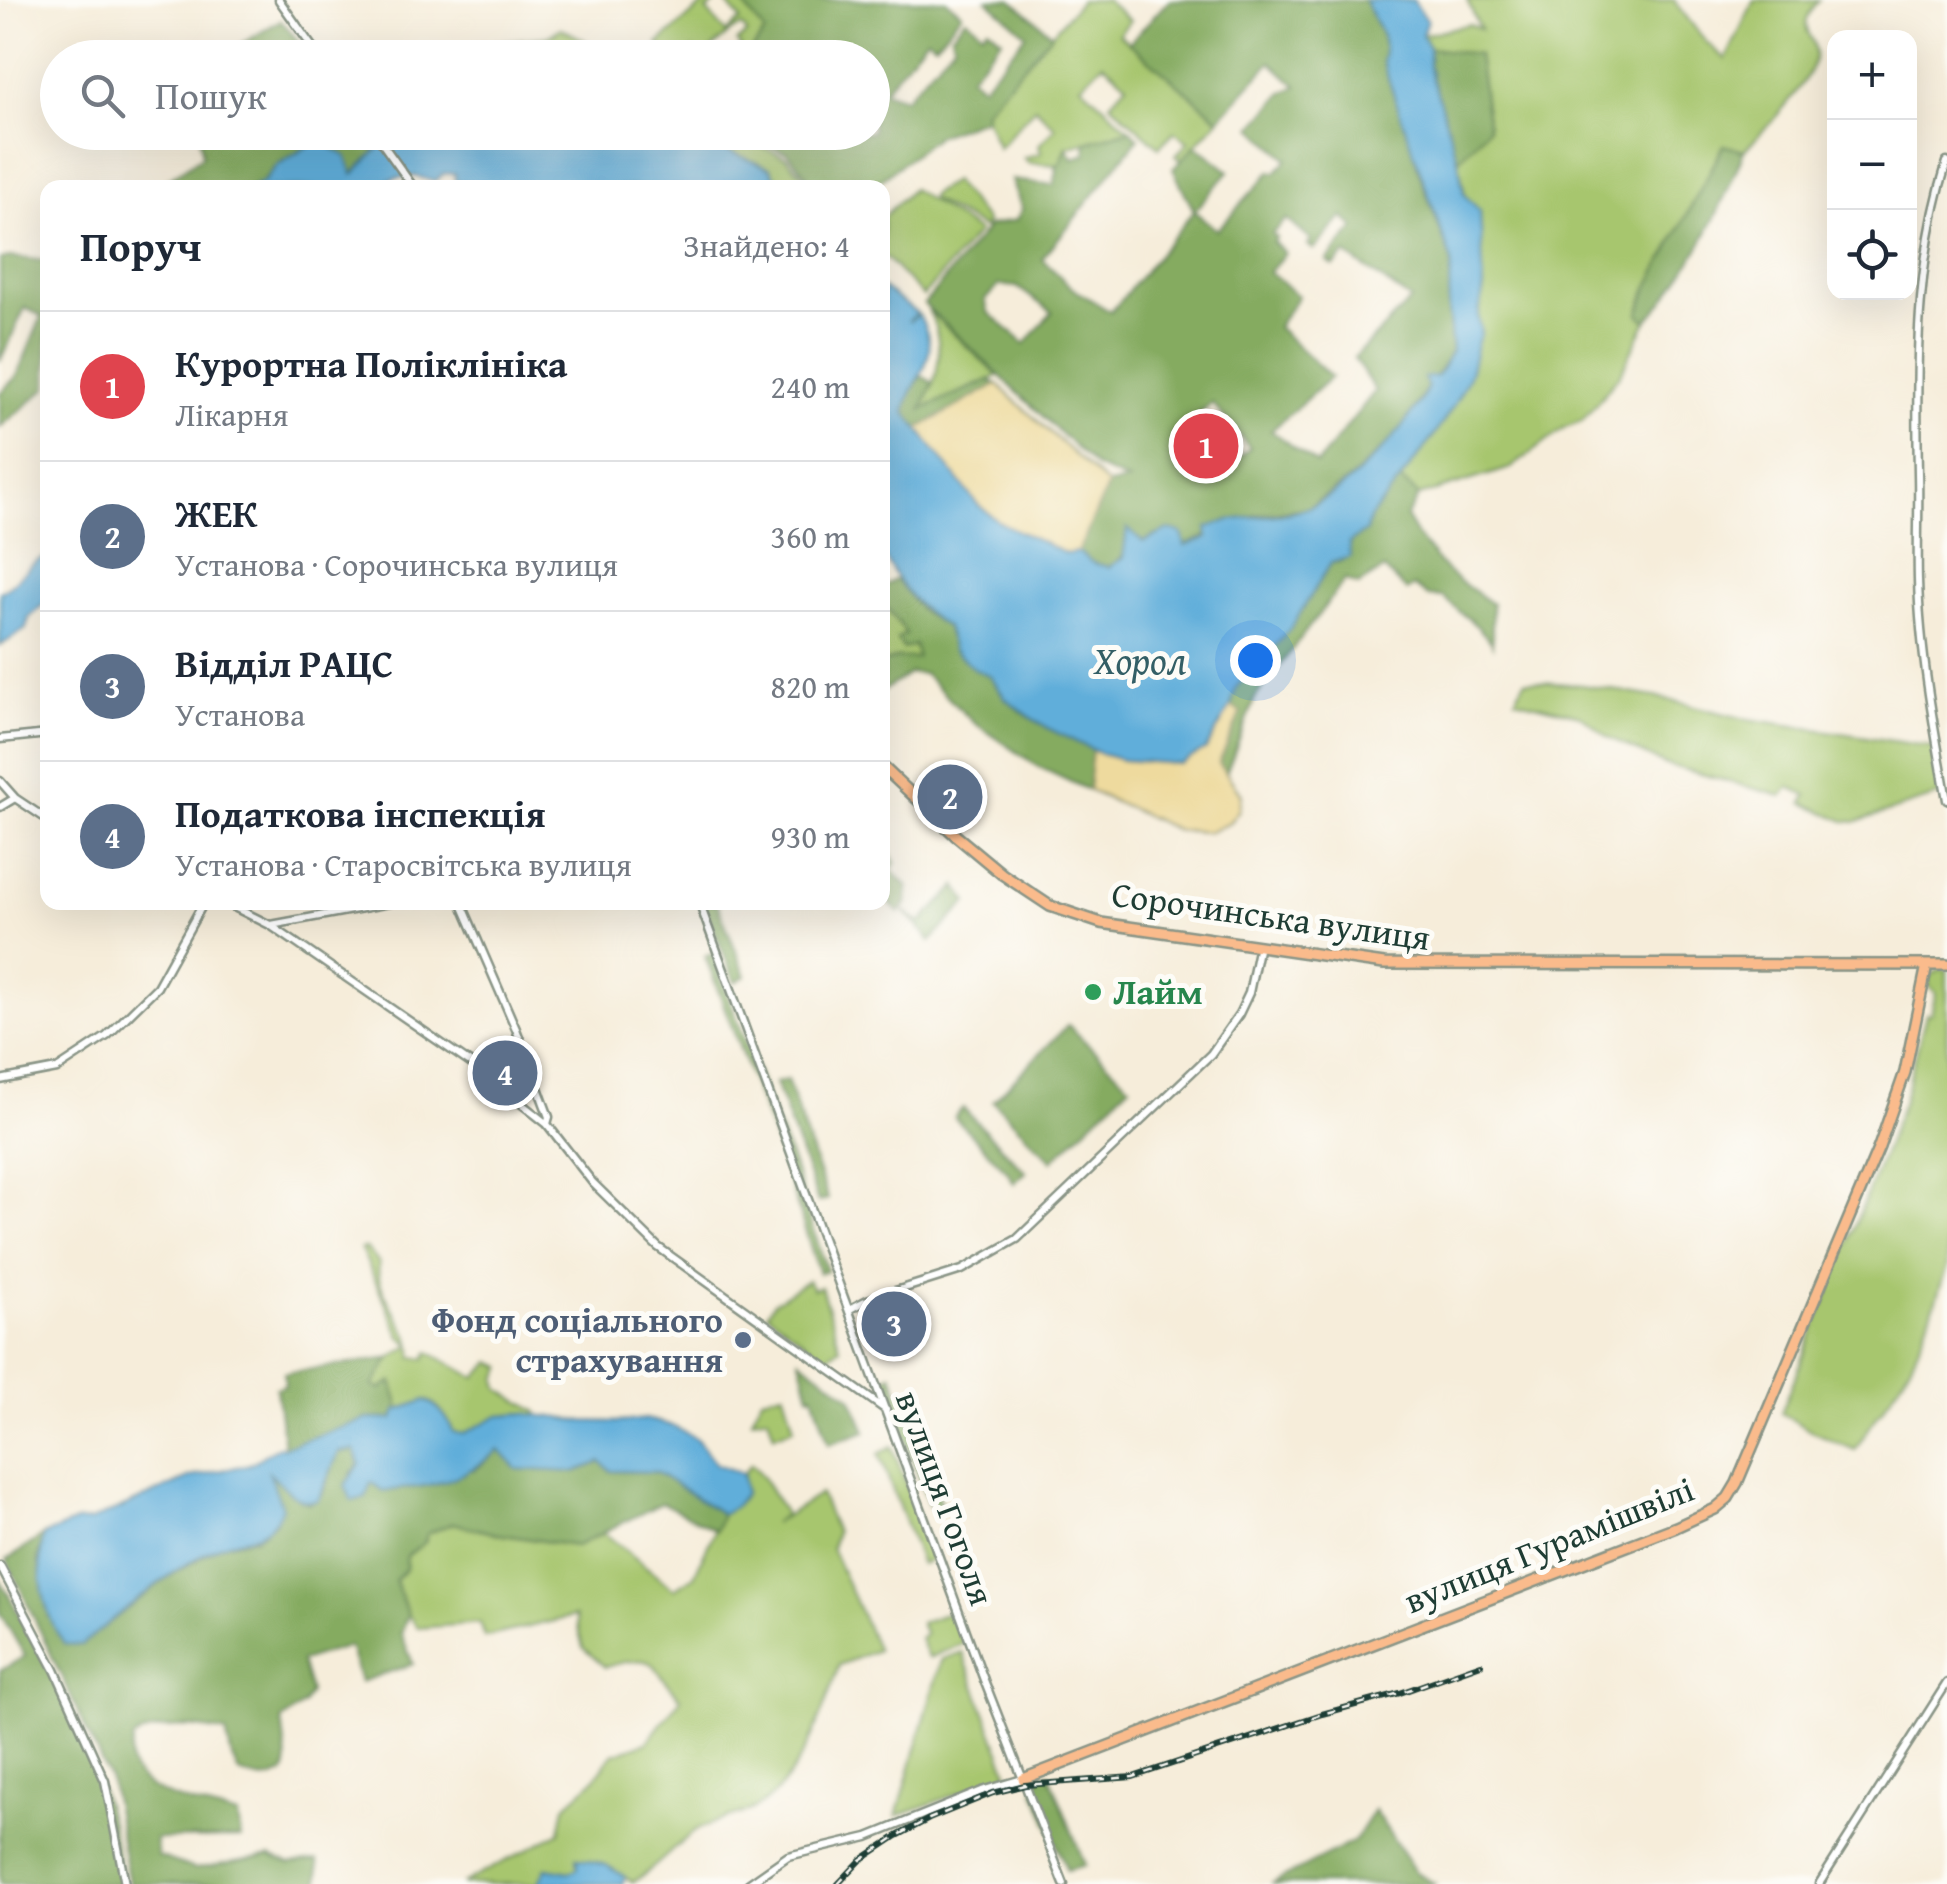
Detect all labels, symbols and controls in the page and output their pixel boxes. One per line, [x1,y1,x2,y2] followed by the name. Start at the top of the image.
[1827,30,1917,300] map controls
[1827,30,1917,120] button: +
[40,40,890,150] search box
[155,67,267,123] text: Пошук
[75,68,130,123] icon: search
[1827,120,1917,210] button: −
[1827,210,1917,300] button: locate
[80,215,201,276] text: Поруч
[683,222,850,269] text: Знайдено: 4
[175,335,568,391] text: Курортна Поліклініка
[104,363,121,410] text: 1
[771,363,850,410] text: 240 m
[175,391,288,438] text: Лікарня
[1174,408,1238,484] pin: 1
[175,485,258,541] text: ЖЕК
[104,513,121,560] text: 2
[771,513,850,560] text: 360 m
[175,541,618,588] text: Установа · Сорочинська вулиця
[1093,632,1187,688] water label: Хорол
[175,635,393,691] text: Відділ РАЦС
[1230,635,1281,686] your location
[104,663,121,710] text: 3
[771,663,850,710] text: 820 m
[175,691,305,738] text: Установа
[918,760,982,834] pin: 2
[175,785,546,841] text: Податкова інспекція
[104,813,121,860] text: 4
[771,813,850,860] text: 930 m
[175,841,632,888] text: Установа · Старосвітська вулиця
[1109,868,1433,963] street label: Сорочинська вулиця
[1113,966,1203,1017] place label: Лайм
[1082,981,1104,1003] marker: Лайм
[472,1036,538,1110] pin: 4
[862,1286,926,1362] pin: 3
[431,1294,723,1385] place label: Фонд соціального страхування
[732,1329,754,1351] marker: Фонд соціального страхування
[883,1383,1008,1612] street label: вулиця Гоголя
[1396,1463,1701,1626] street label: вулиця Гурамішвілі

